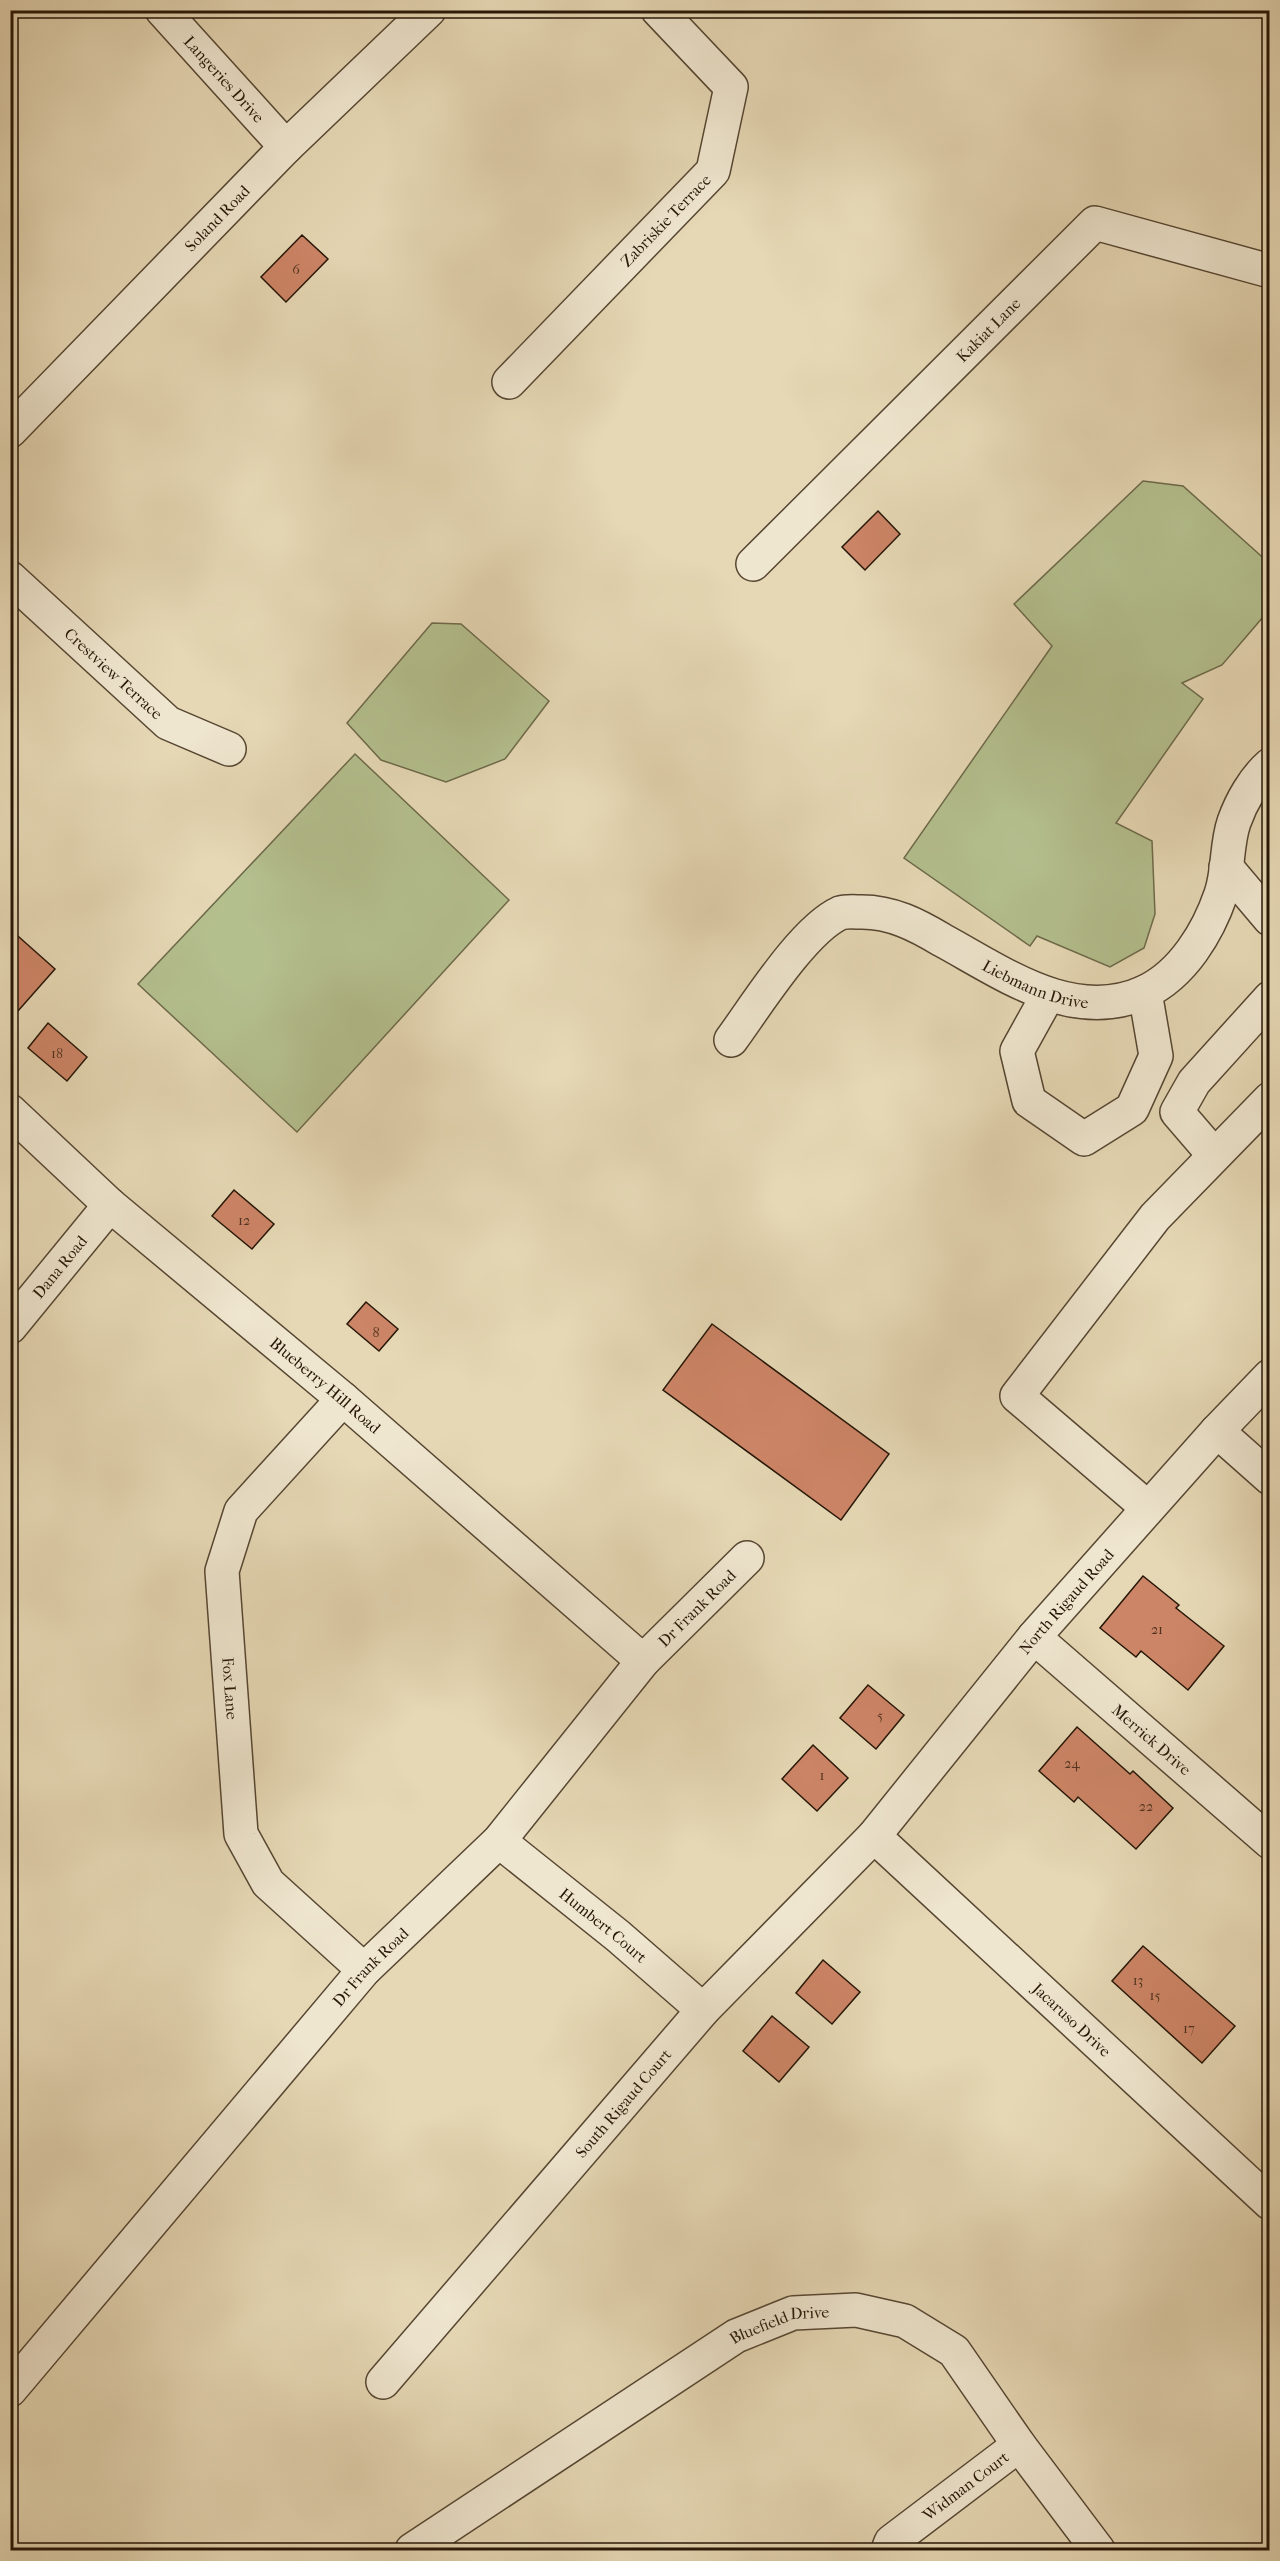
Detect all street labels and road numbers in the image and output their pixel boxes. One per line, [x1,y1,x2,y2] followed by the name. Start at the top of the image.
[180,32,269,126] street label: Langeries Drive
[616,170,715,271] street label: Zabriskie Terrace
[181,181,254,255] street label: Soland Road
[952,293,1024,366] street label: Kakiat Lane
[61,624,167,723] street label: Crestview Terrace
[979,955,1089,1012] street label: Liebmann Drive
[28,1231,91,1302] street label: Dana Road
[266,1333,385,1437] street label: Blueberry Hill Road
[1015,1545,1118,1658] street label: North Rigaud Road
[654,1565,740,1650] street label: Dr Frank Road
[219,1657,242,1720] street label: Fox Lane
[1108,1700,1195,1779] street label: Merrick Drive
[556,1884,651,1967] street label: Humbert Court
[328,1923,412,2010] street label: Dr Frank Road
[1027,1977,1115,2061] street label: Jacaruso Drive
[571,2045,675,2161] street label: South Rigaud Court
[726,2302,830,2347] street label: Bluefield Drive
[918,2447,1012,2525] street label: Widman Court

